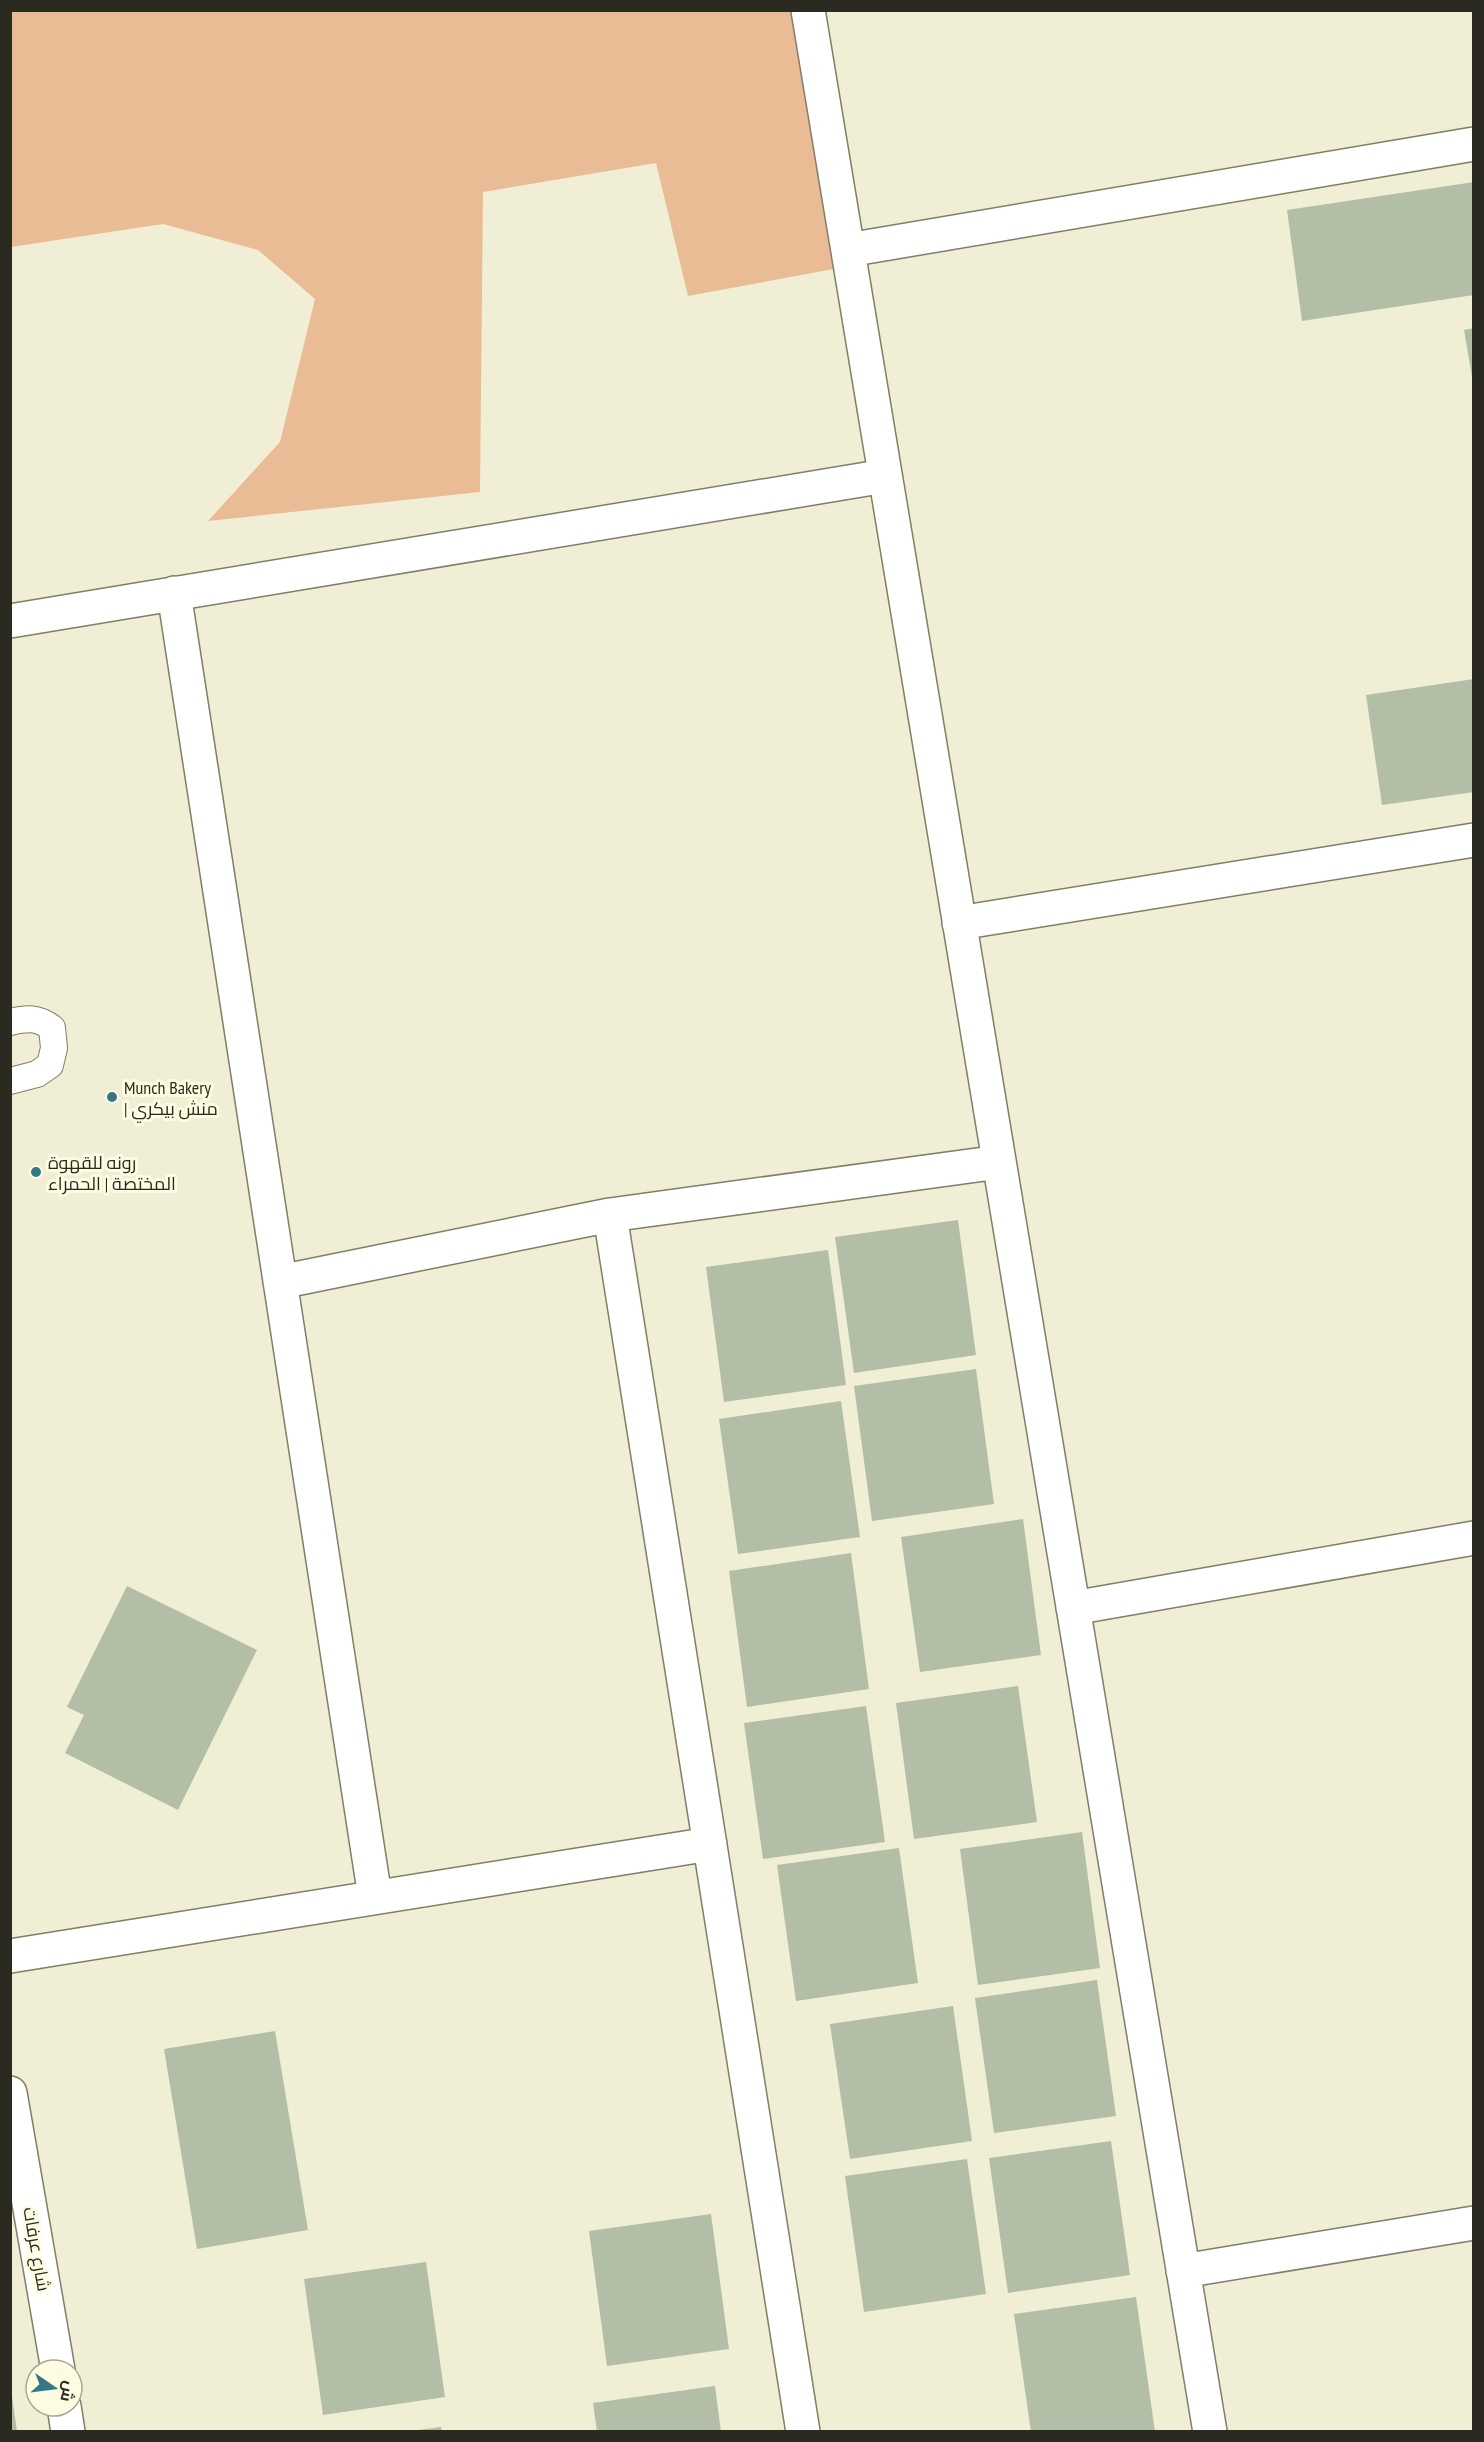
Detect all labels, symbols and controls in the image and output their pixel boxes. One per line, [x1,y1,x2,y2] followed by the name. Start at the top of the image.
[124,1076,218,1123] place label: Munch Bakery | منش بيكري
[105,1090,119,1104] marker: Munch Bakery | منش بيكري
[48,1151,176,1195] place label: رونه للقهوة المختصة | الحمراء
[29,1165,43,1179] marker: رونه للقهوة المختصة | الحمراء
[17,2205,56,2293] street label: شارع عرفات
[24,2358,84,2418] north arrow
[56,2379,81,2404] text: ش

